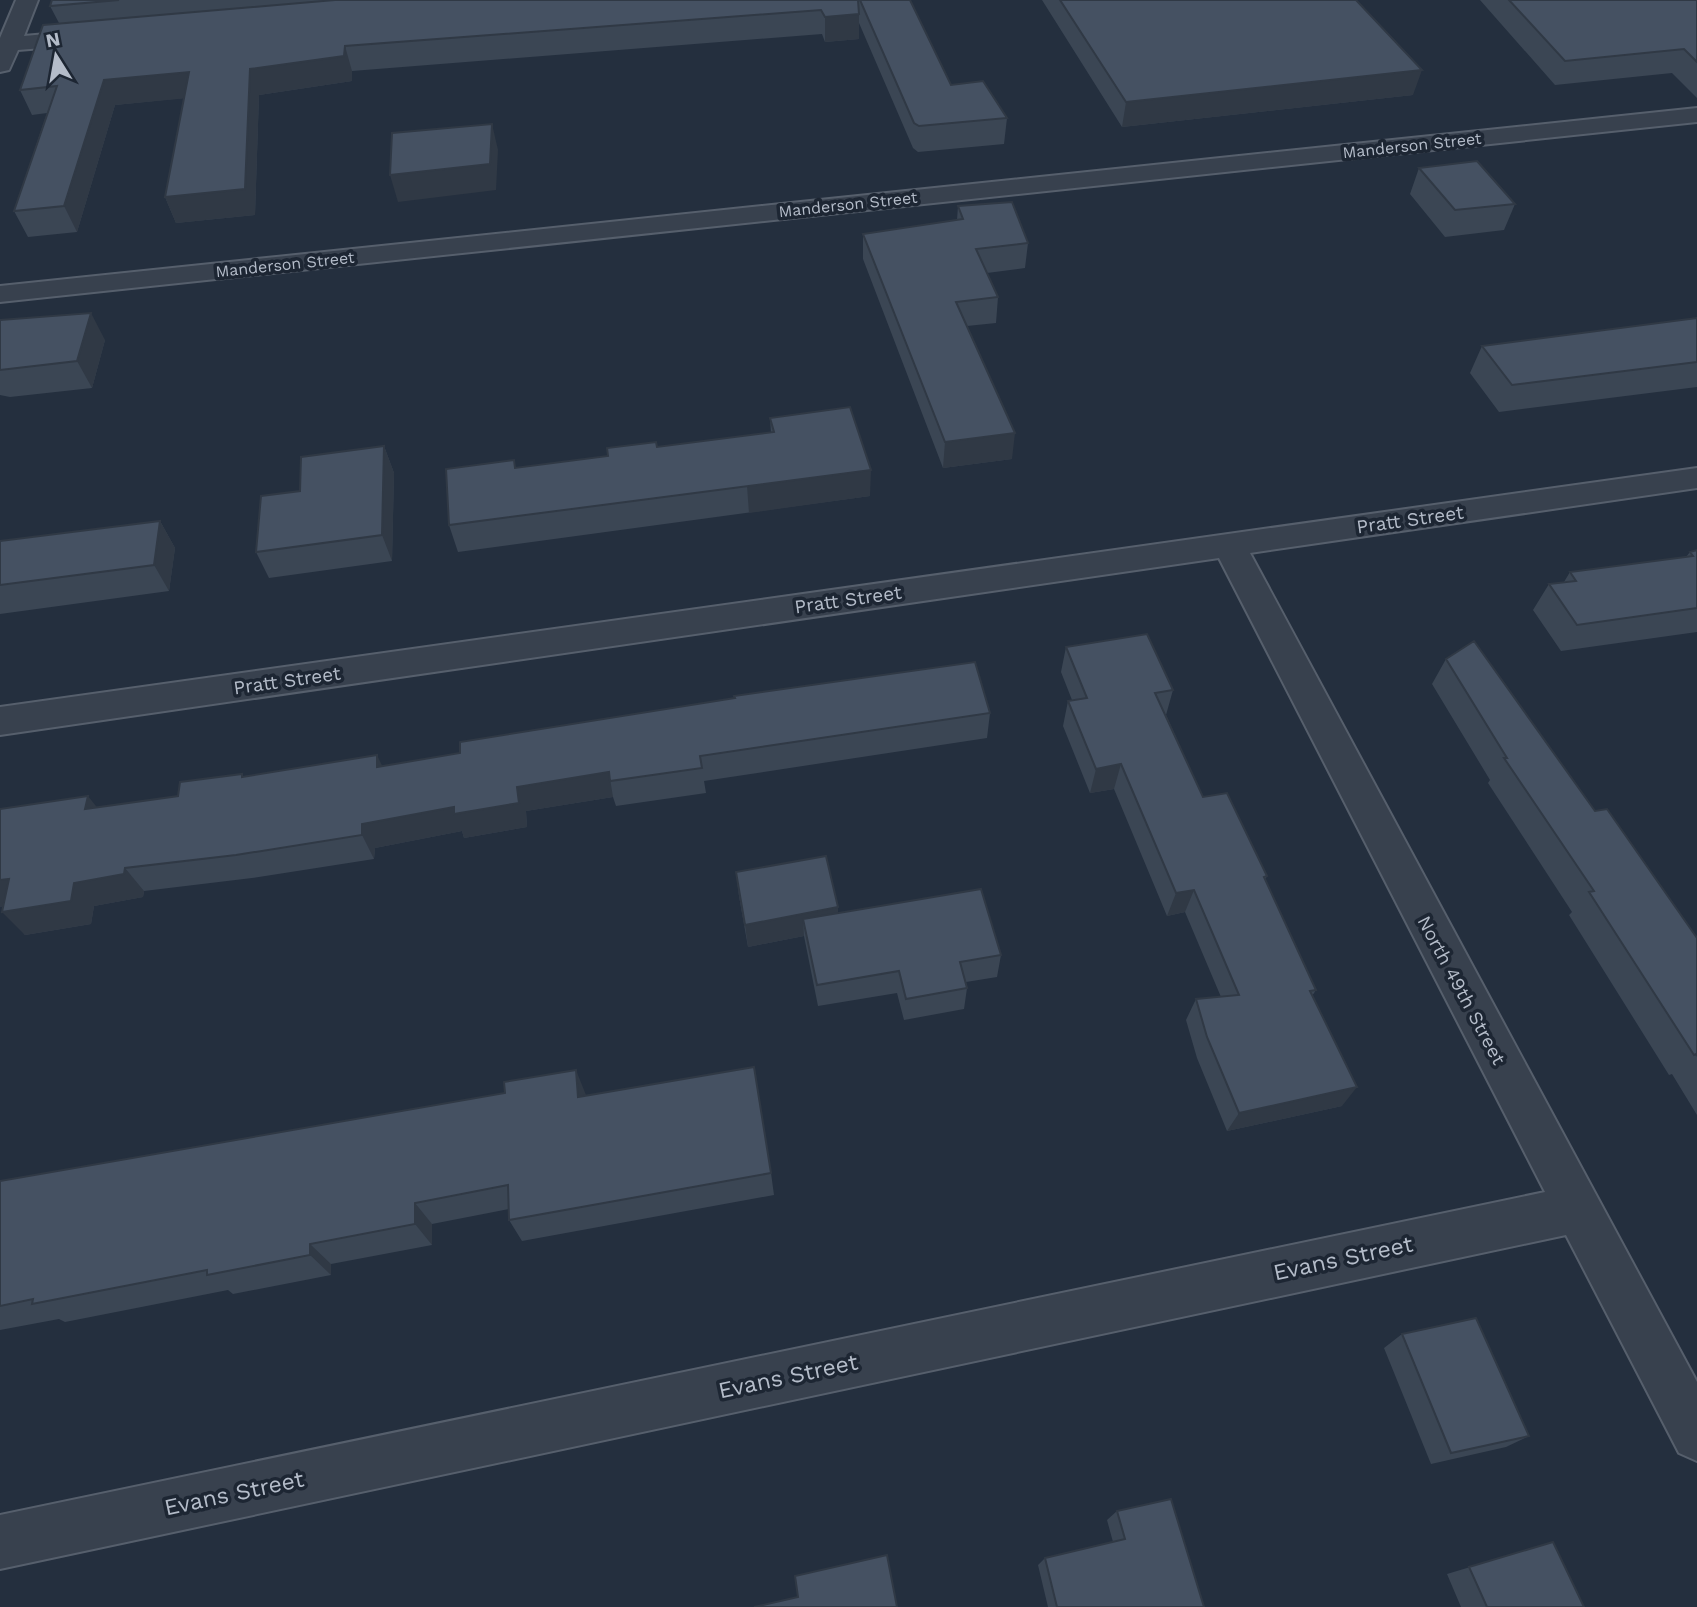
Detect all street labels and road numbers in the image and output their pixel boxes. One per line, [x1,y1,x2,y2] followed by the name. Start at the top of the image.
[1342,129,1483,162] street label: Manderson Street
[778,188,919,221] street label: Manderson Street
[215,248,356,281] street label: Manderson Street
[1355,501,1465,538] street label: Pratt Street
[793,581,903,618] street label: Pratt Street
[232,662,342,699] street label: Pratt Street
[1413,912,1511,1069] street label: North 49th Street
[1271,1230,1416,1286] street label: Evans Street
[716,1348,861,1404] street label: Evans Street
[162,1465,307,1521] street label: Evans Street

